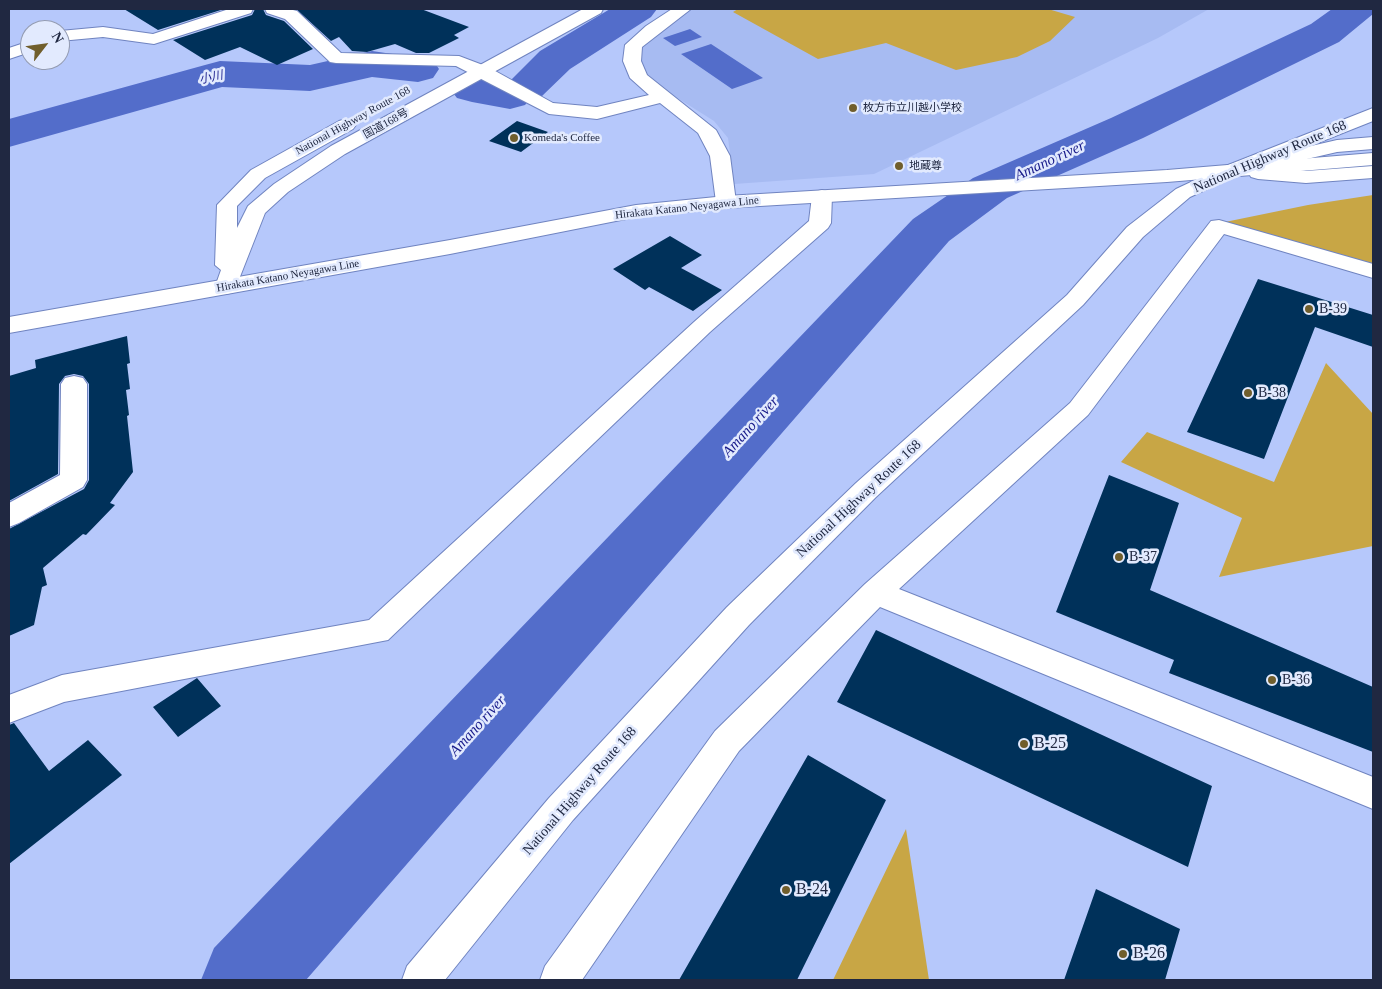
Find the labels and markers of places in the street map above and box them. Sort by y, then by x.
place label: 枚方市立川越小学校 [863,101,962,115]
marker: 枚方市立川越小学校 [847,102,859,114]
place label: Komeda's Coffee [524,131,600,145]
marker: Komeda's Coffee [508,132,520,144]
place label: 地蔵尊 [909,159,942,173]
marker: 地蔵尊 [893,160,905,172]
place label: B-39 [1319,301,1347,317]
marker: B-39 [1303,303,1315,315]
place label: B-38 [1258,385,1286,401]
marker: B-38 [1242,387,1254,399]
place label: B-37 [1129,549,1157,565]
marker: B-37 [1113,551,1125,563]
place label: B-36 [1282,672,1310,688]
marker: B-36 [1266,674,1278,686]
place label: B-25 [1034,734,1066,754]
marker: B-25 [1018,738,1030,750]
place label: B-24 [796,880,828,900]
marker: B-24 [780,884,792,896]
place label: B-26 [1133,944,1165,964]
marker: B-26 [1117,948,1129,960]

